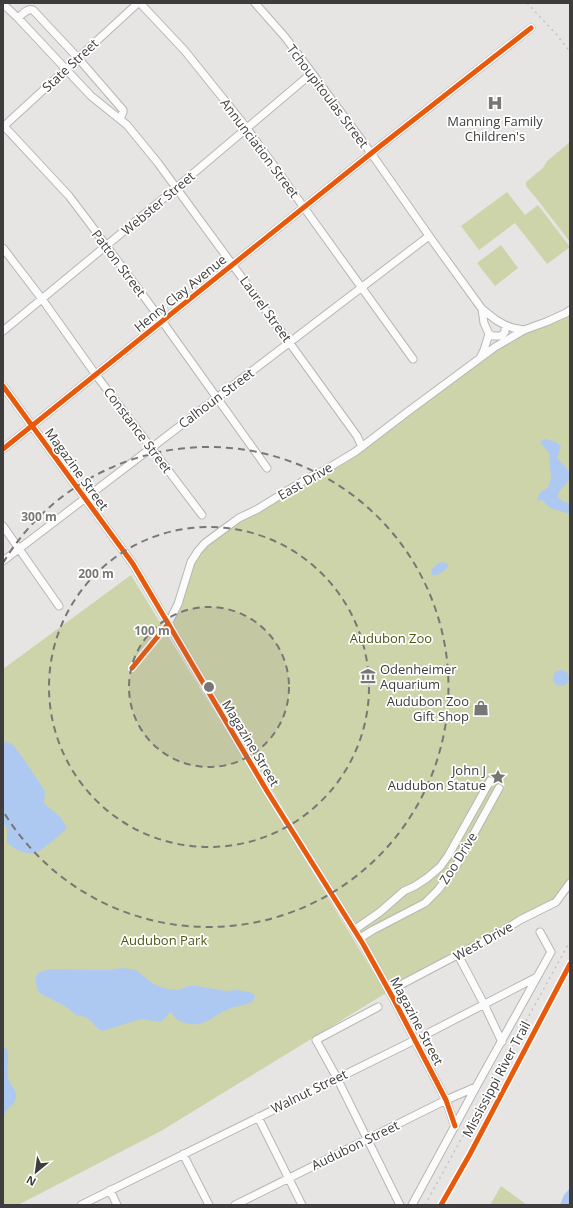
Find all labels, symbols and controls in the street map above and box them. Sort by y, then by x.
street label: State Street [38,34,102,96]
street label: Tchoupitoulas Street [283,41,373,152]
hospital icon: Manning Family Children's [486,94,504,112]
street label: Annunciation Street [217,95,304,202]
place label: Manning Family Children's [447,112,543,145]
street label: Webster Street [118,167,199,239]
street label: Patton Street [88,226,150,301]
street label: Henry Clay Avenue [130,250,230,336]
street label: Laurel Street [236,272,296,346]
street label: Calhoun Street [175,363,258,432]
street label: Constance Street [100,383,176,477]
street label: Magazine Street [41,424,113,514]
street label: East Drive [274,458,336,504]
text: 300 m [21,508,57,525]
text: 200 m [78,565,114,582]
text: 100 m [134,622,170,639]
park label: Audubon Zoo [350,629,432,647]
place label: Odenheimer Aquarium [380,660,457,693]
museum icon: Odenheimer Aquarium [359,667,377,685]
centre of rings [202,680,216,694]
place label: Audubon Zoo Gift Shop [387,692,469,725]
street label: Magazine Street [218,697,284,790]
shop icon: Audubon Zoo Gift Shop [472,699,490,717]
place label: John J Audubon Statue [388,761,486,794]
place icon: John J Audubon Statue [489,768,507,786]
street label: Zoo Drive [435,829,481,887]
street label: West Drive [450,917,516,965]
park label: Audubon Park [121,931,207,949]
street label: Magazine Street [386,974,448,1069]
street label: Mississippi River Trail [458,1018,534,1140]
street label: Walnut Street [268,1065,350,1117]
street label: Audubon Street [308,1116,402,1174]
north arrow [16,1152,56,1192]
text: N [23,1172,38,1190]

